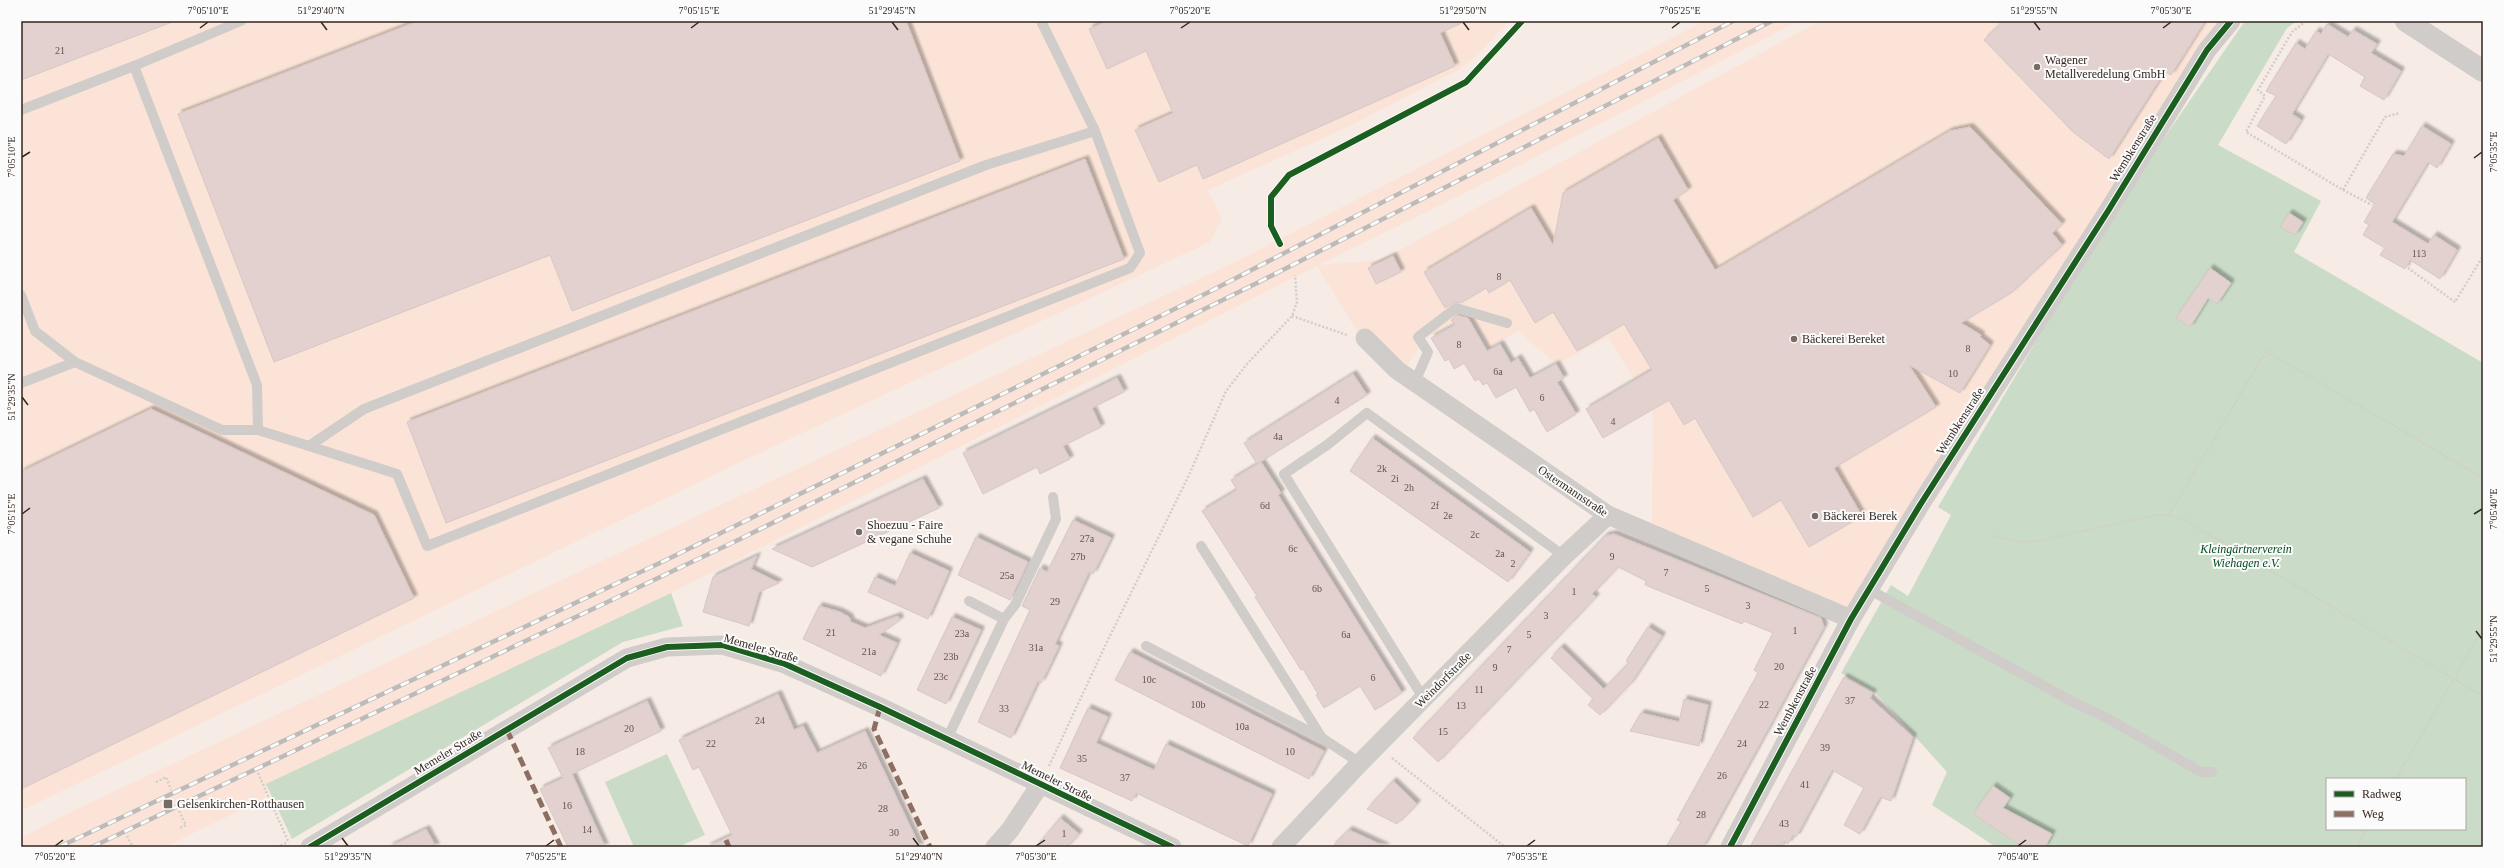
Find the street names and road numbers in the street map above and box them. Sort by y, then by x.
street label: Wembkenstraße [2107,112,2159,184]
street label: Wembkenstraße [1933,385,1987,457]
street label: Ostermannstraße [1535,462,1611,520]
street label: Memeler Straße [722,631,800,665]
street label: Weindorfstraße [1412,649,1474,711]
street label: Wembkenstraße [1771,664,1819,738]
street label: Memeler Straße [411,726,485,778]
street label: Memeler Straße [1019,758,1095,804]

